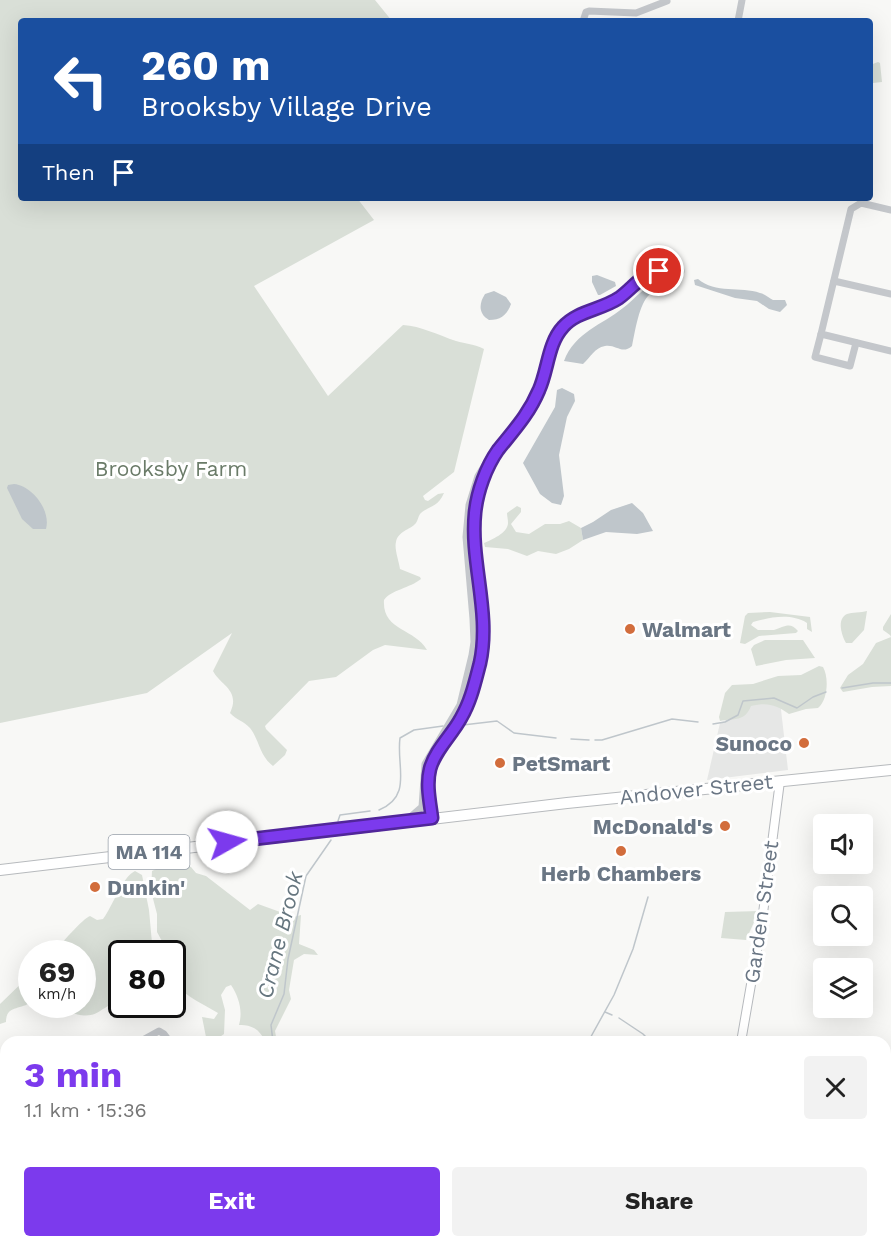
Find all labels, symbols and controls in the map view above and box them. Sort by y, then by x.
text: 260 m [141,41,271,90]
icon: left [42,42,120,120]
text: Brooksby Village Drive [141,91,432,123]
icon: arrive [107,156,140,189]
text: Then [42,160,95,185]
pin [633,245,684,296]
icon: arrive [642,254,675,287]
park label: Brooksby Farm [95,456,247,481]
place label: Walmart [642,617,731,642]
marker: Walmart [623,622,637,636]
place label: Sunoco [715,731,792,756]
marker: Sunoco [797,736,811,750]
place label: PetSmart [512,751,610,776]
marker: PetSmart [493,756,507,770]
street label: Andover Street [618,768,774,809]
position arrow [195,810,259,874]
place label: McDonald's [593,814,713,839]
map controls [813,814,873,1018]
button: sound [813,814,873,874]
marker: McDonald's [718,819,732,833]
road number: MA 114 [108,835,190,869]
street label: Garden Street [739,839,783,985]
marker: Herb Chambers [614,844,628,858]
place label: Herb Chambers [541,861,701,886]
water label: Crane Brook [252,868,308,1001]
place label: Dunkin' [107,875,185,900]
marker: Dunkin' [88,880,102,894]
button: search [813,886,873,946]
speed limit sign: 80 [108,940,186,1018]
text: 69 [39,954,75,989]
button: layers [813,958,873,1018]
text: km/h [38,985,76,1003]
text: 3 min [24,1054,122,1096]
button: close [804,1056,867,1119]
text: 1.1 km · 15:36 [24,1098,147,1122]
button: Exit [24,1167,440,1236]
button: Share [452,1167,867,1236]

